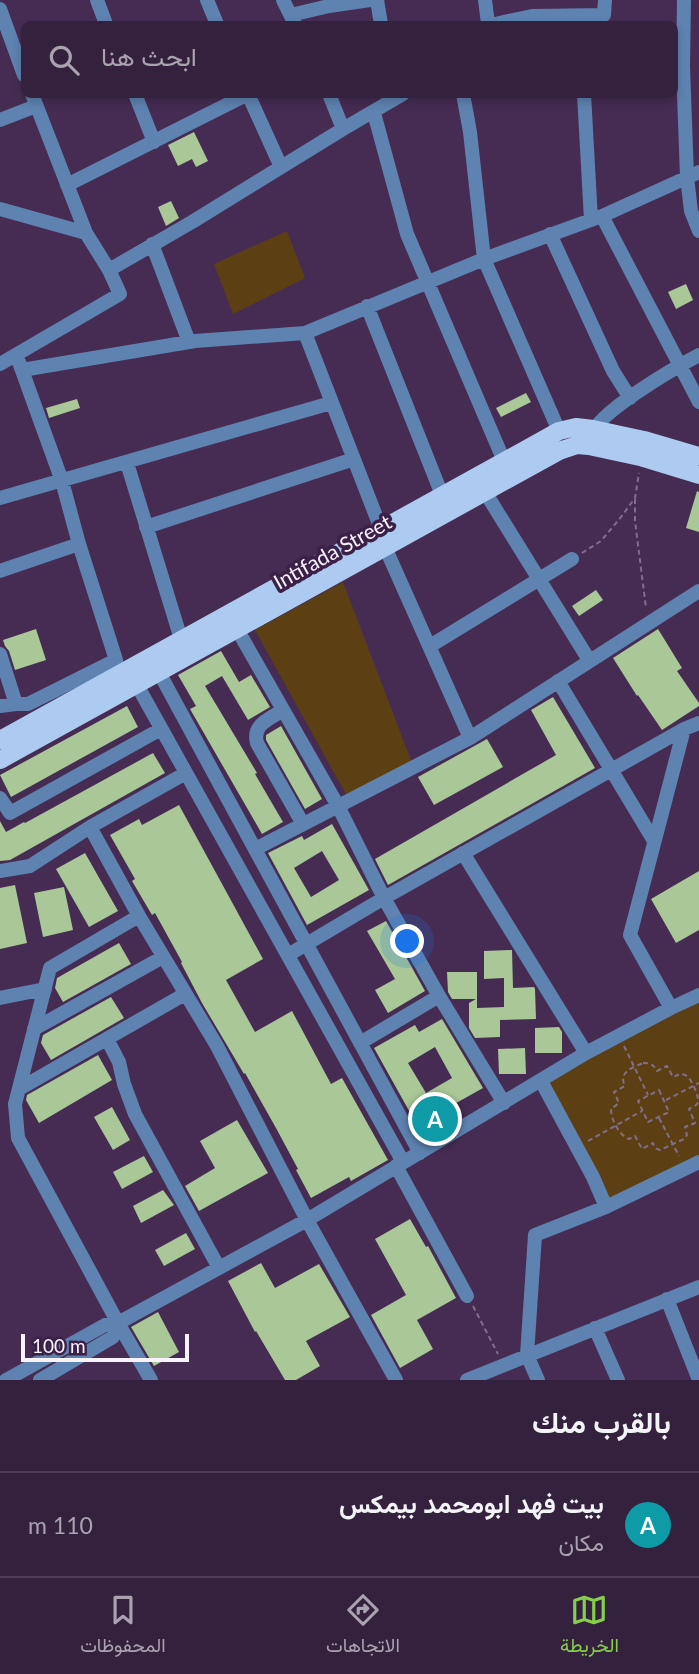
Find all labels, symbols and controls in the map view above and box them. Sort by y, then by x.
search box [21,21,678,98]
text: ابحث هنا [101,40,197,72]
icon: search [45,41,83,79]
street label: Intifada Street [269,508,396,594]
your location [390,924,424,958]
pin: A [412,1093,458,1145]
scale bar [21,1331,189,1363]
text: 100 m [32,1334,86,1357]
text: بالقرب منك [532,1403,671,1439]
text: بيت فهد ابومحمد بيمكس [339,1487,604,1519]
text: 110 m [28,1511,93,1539]
text: A [640,1511,656,1539]
text: مكان [558,1528,604,1556]
tab: المحفوظات [80,1591,166,1662]
tab: الاتجاهات [326,1591,400,1662]
tab: الخريطة [560,1591,619,1662]

